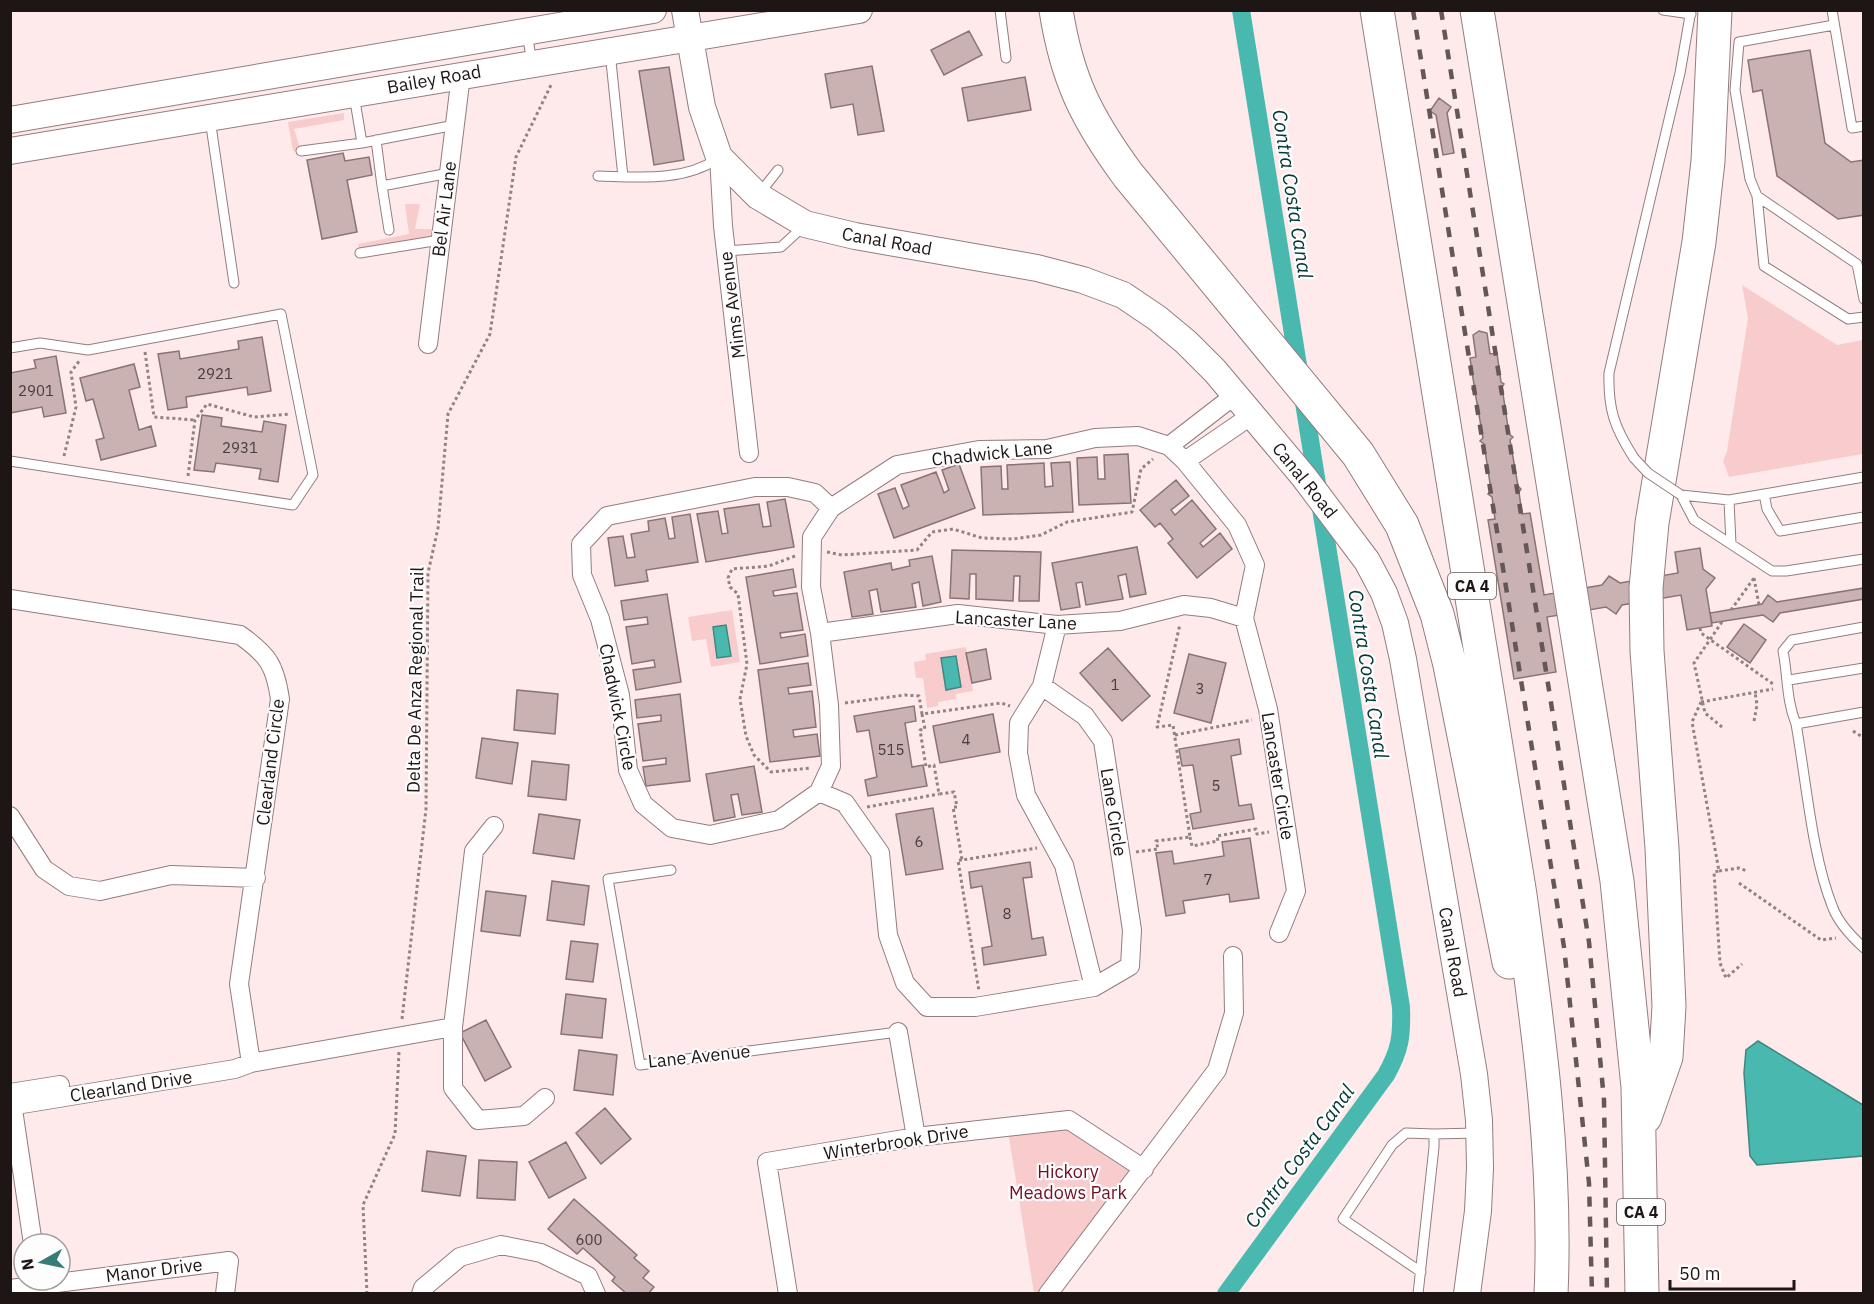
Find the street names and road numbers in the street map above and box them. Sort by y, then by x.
street label: Bailey Road [385,59,483,99]
street label: Bel Air Lane [427,160,461,258]
street label: Canal Road [840,222,934,260]
street label: Mims Avenue [714,250,750,360]
street label: Chadwick Lane [930,435,1054,471]
street label: Canal Road [1267,437,1343,523]
street label: Delta De Anza Regional Trail [402,567,428,793]
road number: CA 4 [1448,573,1496,599]
street label: Lancaster Lane [955,605,1078,635]
street label: Chadwick Circle [594,642,642,772]
street label: Clearland Circle [251,697,289,827]
street label: Lancaster Circle [1257,710,1299,842]
street label: Lane Circle [1096,766,1132,858]
street label: Canal Road [1434,905,1472,999]
street label: Lane Avenue [647,1039,752,1073]
street label: Clearland Drive [68,1065,194,1107]
street label: Winterbrook Drive [822,1119,970,1165]
road number: CA 4 [1617,1199,1665,1225]
street label: Manor Drive [104,1253,204,1287]

